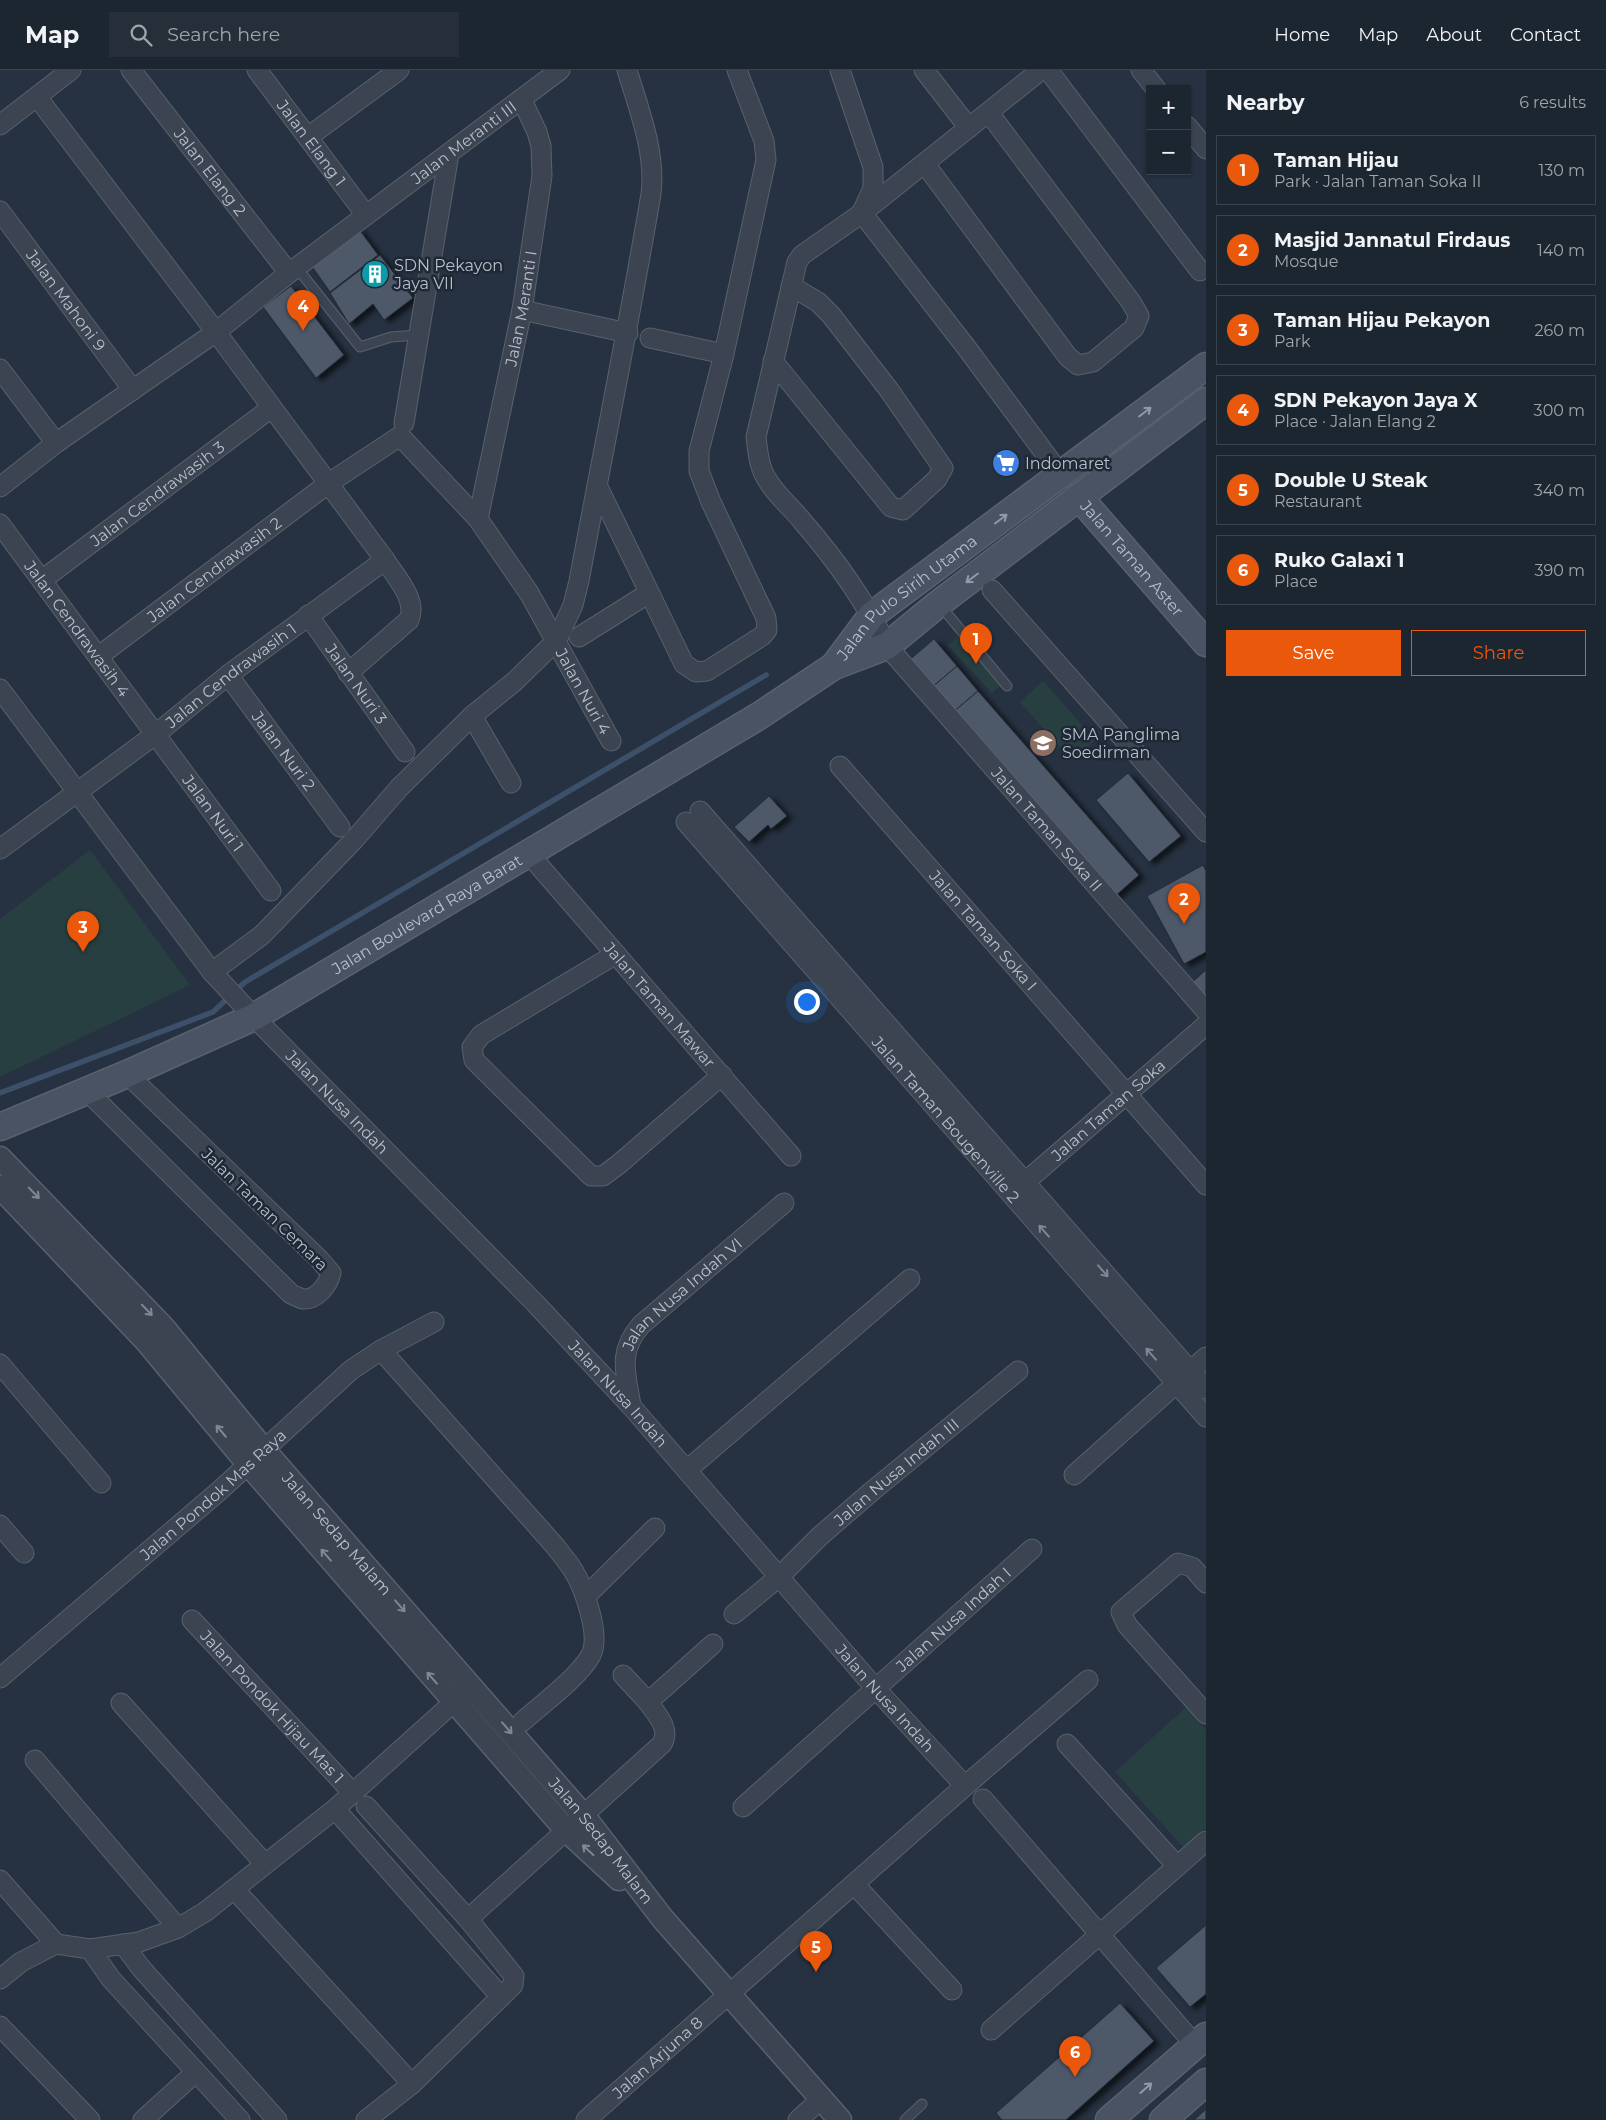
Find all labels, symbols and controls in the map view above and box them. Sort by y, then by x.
search box [109,12,459,57]
text: Map [25,20,79,49]
icon: search [127,21,155,49]
text: Search here [167,23,280,46]
text: Home [1274,24,1330,46]
text: Map [1358,24,1398,46]
text: About [1426,24,1482,46]
text: Contact [1510,24,1581,46]
map controls [1146,85,1191,175]
button: + [1146,85,1191,130]
text: Nearby [1226,90,1305,115]
text: 6 results [1519,93,1586,112]
street label: Jalan Elang 1 [272,96,350,190]
street label: Jalan Meranti III [407,97,520,189]
street label: Jalan Elang 2 [169,124,250,220]
button: − [1146,130,1191,175]
text: Taman Hijau [1274,149,1399,172]
text: 1 [1240,161,1246,180]
text: 130 m [1538,161,1585,180]
text: Park · Jalan Taman Soka II [1274,172,1481,191]
text: Masjid Jannatul Firdaus [1274,229,1510,252]
text: 2 [1238,241,1248,260]
text: 140 m [1537,241,1585,260]
street label: Jalan Mahoni 9 [21,245,110,355]
street label: Jalan Meranti I [501,249,541,369]
text: Mosque [1274,252,1338,271]
place label: SDN Pekayon Jaya VII [393,256,503,293]
building icon: SDN Pekayon Jaya VII [360,259,390,289]
pin: 4 [287,290,319,331]
text: Taman Hijau Pekayon [1274,309,1490,332]
text: 3 [1238,321,1248,340]
text: 260 m [1534,321,1585,340]
text: Park [1274,332,1311,351]
text: SDN Pekayon Jaya X [1274,389,1478,412]
text: 4 [1237,401,1249,420]
text: 300 m [1534,401,1585,420]
one-way arrow [1138,407,1152,417]
text: Place · Jalan Elang 2 [1274,412,1436,431]
street label: Jalan Cendrawasih 3 [86,437,228,551]
supermarket icon: Indomaret [991,448,1021,478]
place label: Indomaret [1025,454,1111,473]
text: Double U Steak [1274,469,1428,492]
text: 5 [1238,481,1248,500]
text: 340 m [1534,481,1585,500]
text: Restaurant [1274,492,1362,511]
street label: Jalan Taman Aster [1076,496,1187,620]
street label: Jalan Cendrawasih 2 [143,513,285,627]
one-way arrow [994,514,1007,525]
street label: Jalan Pulo Sirih Utama [832,531,981,665]
text: Ruko Galaxi 1 [1274,549,1405,572]
street label: Jalan Cendrawasih 4 [20,556,134,701]
text: 6 [1238,561,1248,580]
text: 390 m [1534,561,1585,580]
text: Place [1274,572,1318,591]
one-way arrow [966,573,979,584]
street label: Jalan Cendrawasih 1 [161,619,300,733]
pin: 1 [960,623,992,664]
button: Save [1226,630,1401,676]
button: Share [1411,630,1586,676]
street label: Jalan Nuri 3 [321,639,391,728]
street label: Jalan Nuri 4 [551,644,615,738]
street label: Jalan Nuri 2 [247,707,319,794]
place label: SMA Panglima Soedirman [1062,725,1180,762]
school or university icon: SMA Panglima Soedirman [1028,728,1058,758]
street label: Jalan Taman Soka II [987,763,1106,895]
street label: Jalan Nuri 1 [178,770,247,855]
street label: Jalan Boulevard Raya Barat [328,850,526,979]
street label: Jalan Taman Soka I [925,866,1041,995]
pin: 2 [1168,883,1200,924]
pin: 3 [67,911,99,952]
street label: Jalan Taman Mawar [599,938,719,1072]
your location [794,989,820,1015]
street label: Jalan Taman Bougenville 2 [867,1032,1023,1207]
street label: Jalan Nusa Indah [281,1045,392,1158]
street label: Jalan Taman Soka [1047,1056,1169,1166]
street label: Jalan Taman Cemara [197,1143,332,1275]
one-way arrow [28,1186,40,1199]
one-way arrow [1038,1225,1050,1238]
street label: Jalan Nusa Indah VI [618,1234,746,1354]
one-way arrow [1097,1265,1109,1278]
one-way arrow [141,1303,153,1316]
street label: Jalan Nusa Indah [564,1335,671,1451]
one-way arrow [1145,1347,1157,1360]
street label: Jalan Nusa Indah III [829,1415,963,1530]
street label: Jalan Pondok Mas Raya [136,1425,290,1565]
one-way arrow [215,1425,226,1438]
street label: Jalan Sedap Malam [277,1468,395,1599]
one-way arrow [320,1548,332,1561]
street label: Jalan Nusa Indah I [892,1563,1015,1676]
one-way arrow [394,1599,405,1612]
street label: Jalan Pondok Hijau Mas 1 [196,1626,348,1787]
street label: Jalan Nusa Indah [831,1640,938,1756]
one-way arrow [427,1671,438,1684]
one-way arrow [501,1722,513,1735]
street label: Jalan Sedap Malam [544,1773,657,1908]
one-way arrow [582,1844,594,1856]
pin: 5 [800,1931,832,1972]
street label: Jalan Arjuna 8 [608,2013,707,2103]
pin: 6 [1059,2036,1091,2077]
one-way arrow [1139,2082,1152,2094]

